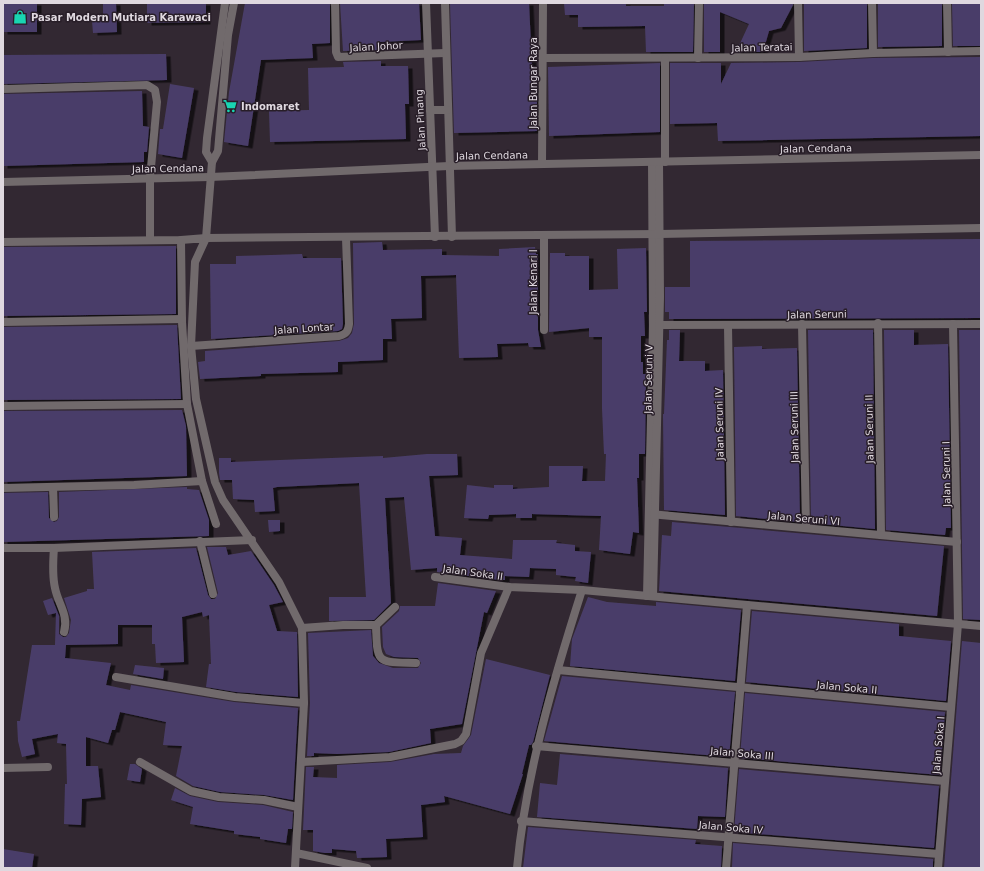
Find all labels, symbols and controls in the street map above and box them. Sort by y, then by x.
shop icon: Pasar Modern Mutiara Karawaci [12,9,28,25]
place label: Pasar Modern Mutiara Karawaci [31,12,211,23]
street label: Jalan Bungar Raya [528,37,539,130]
street label: Jalan Johor [348,40,404,53]
street label: Jalan Teratai [730,41,793,54]
street label: Jalan Pinang [413,89,428,152]
supermarket icon: Indomaret [222,98,238,114]
place label: Indomaret [241,101,300,112]
street label: Jalan Cendana [779,142,852,155]
street label: Jalan Cendana [455,149,528,162]
street label: Jalan Cendana [131,162,204,175]
street label: Jalan Kenari I [528,249,539,316]
street label: Jalan Seruni [786,308,847,321]
street label: Jalan Lontar [273,321,335,336]
street label: Jalan Seruni V [642,344,655,415]
street label: Jalan Seruni IV [713,387,726,461]
street label: Jalan Seruni III [788,391,801,464]
street label: Jalan Seruni II [863,395,876,464]
street label: Jalan Seruni I [940,441,953,508]
street label: Jalan Seruni VI [766,510,841,527]
street label: Jalan Soka II [441,563,504,582]
street label: Jalan Soka II [815,679,878,696]
street label: Jalan Soka I [930,716,946,775]
street label: Jalan Soka III [709,745,774,762]
street label: Jalan Soka IV [697,819,764,836]

